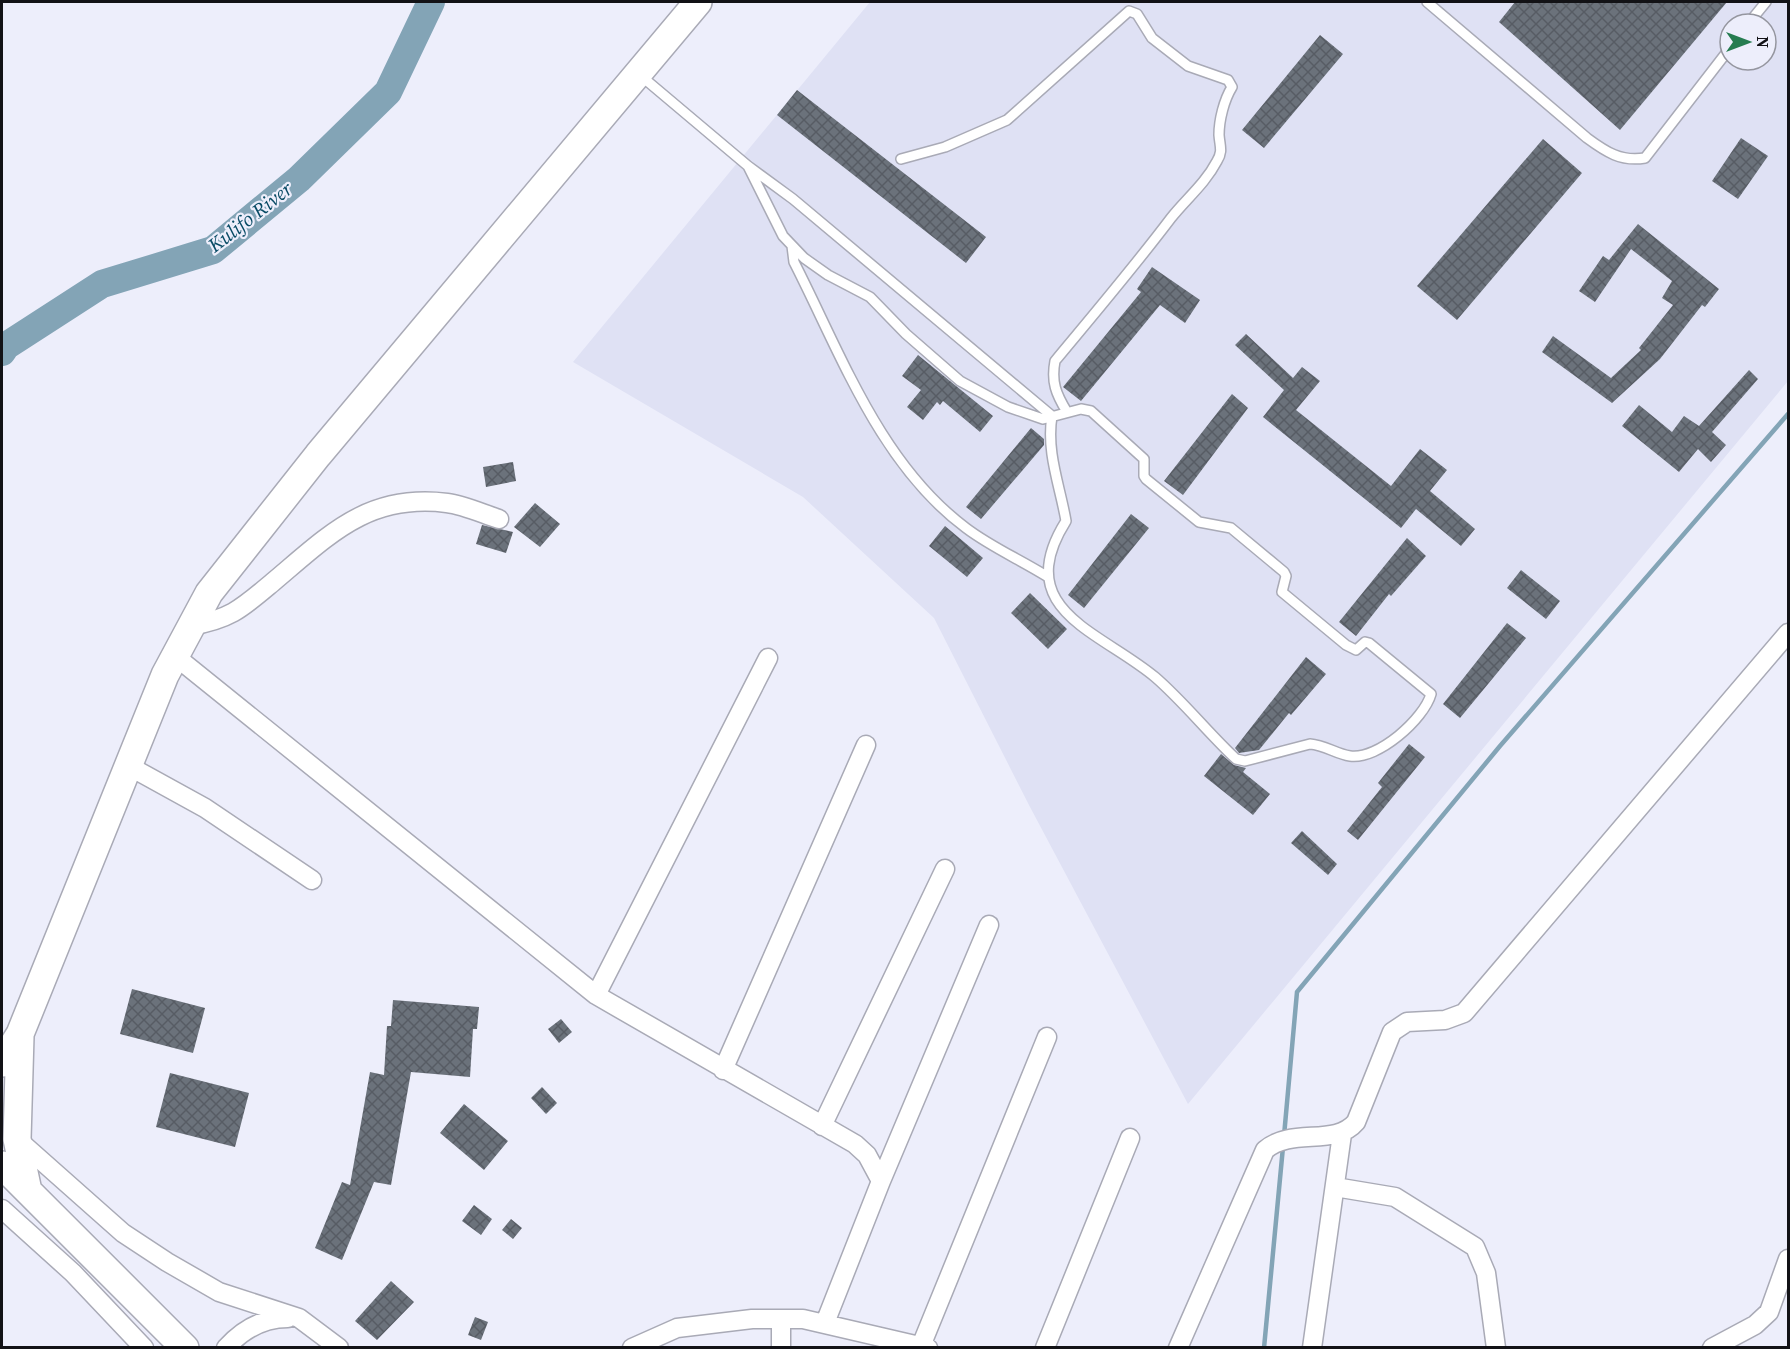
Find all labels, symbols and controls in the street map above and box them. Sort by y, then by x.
north arrow [1718,12,1778,72]
text: N [1752,36,1774,48]
water label: Kulifo River [201,175,299,260]

